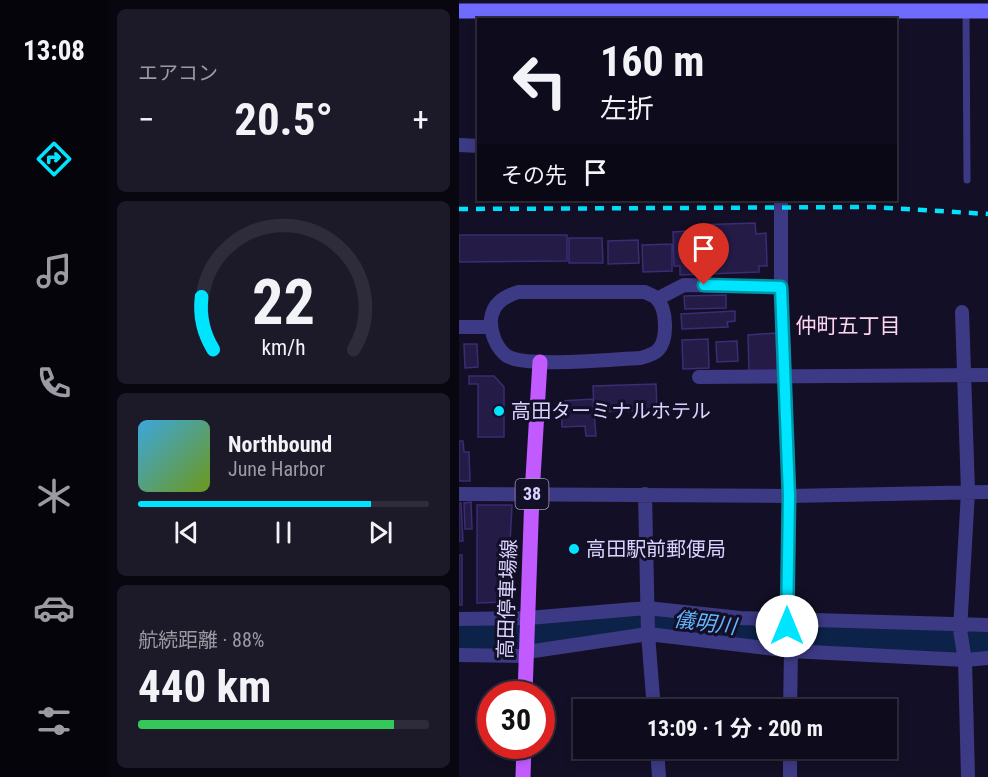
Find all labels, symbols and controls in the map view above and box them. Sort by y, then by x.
text: 13:08 [23,35,85,67]
text: 160 m [600,37,705,86]
icon: left [501,42,579,120]
text: エアコン [138,61,218,85]
text: 20.5° [234,93,333,146]
text: 左折 [600,93,654,125]
text: − [138,100,155,139]
text: + [413,100,429,139]
icon: directions [33,138,75,180]
icon: arrive [579,156,612,189]
text: その先 [501,163,567,188]
pin [678,223,729,285]
icon: arrive [687,232,720,265]
icon: music [33,250,75,292]
text: 22 [252,266,315,339]
district label: 仲町五丁目 [796,314,901,338]
text: km/h [261,335,306,360]
icon: phone [33,362,75,404]
place label: 高田ターミナルホテル [511,399,711,423]
marker: 高田ターミナルホテル [492,404,506,418]
text: Northbound [228,432,332,457]
text: June Harbor [228,457,325,481]
icon: climate [33,475,75,517]
road number: 38 [515,479,549,509]
icon: previous [170,516,203,549]
icon: pause [267,516,300,549]
icon: next [364,516,397,549]
place label: 高田駅前郵便局 [586,537,726,561]
street label: 高田停車場線 [493,539,521,659]
marker: 高田駅前郵便局 [567,542,581,556]
icon: car [33,587,75,629]
position arrow [755,594,819,658]
water label: 儀明川 [672,607,740,639]
text: 航続距離 · 88% [138,628,264,652]
text: 440 km [138,660,271,713]
speed limit sign: 30 [477,681,555,759]
icon: filters [33,700,75,742]
text: 13:09 · 1 分 · 200 m [647,716,823,741]

